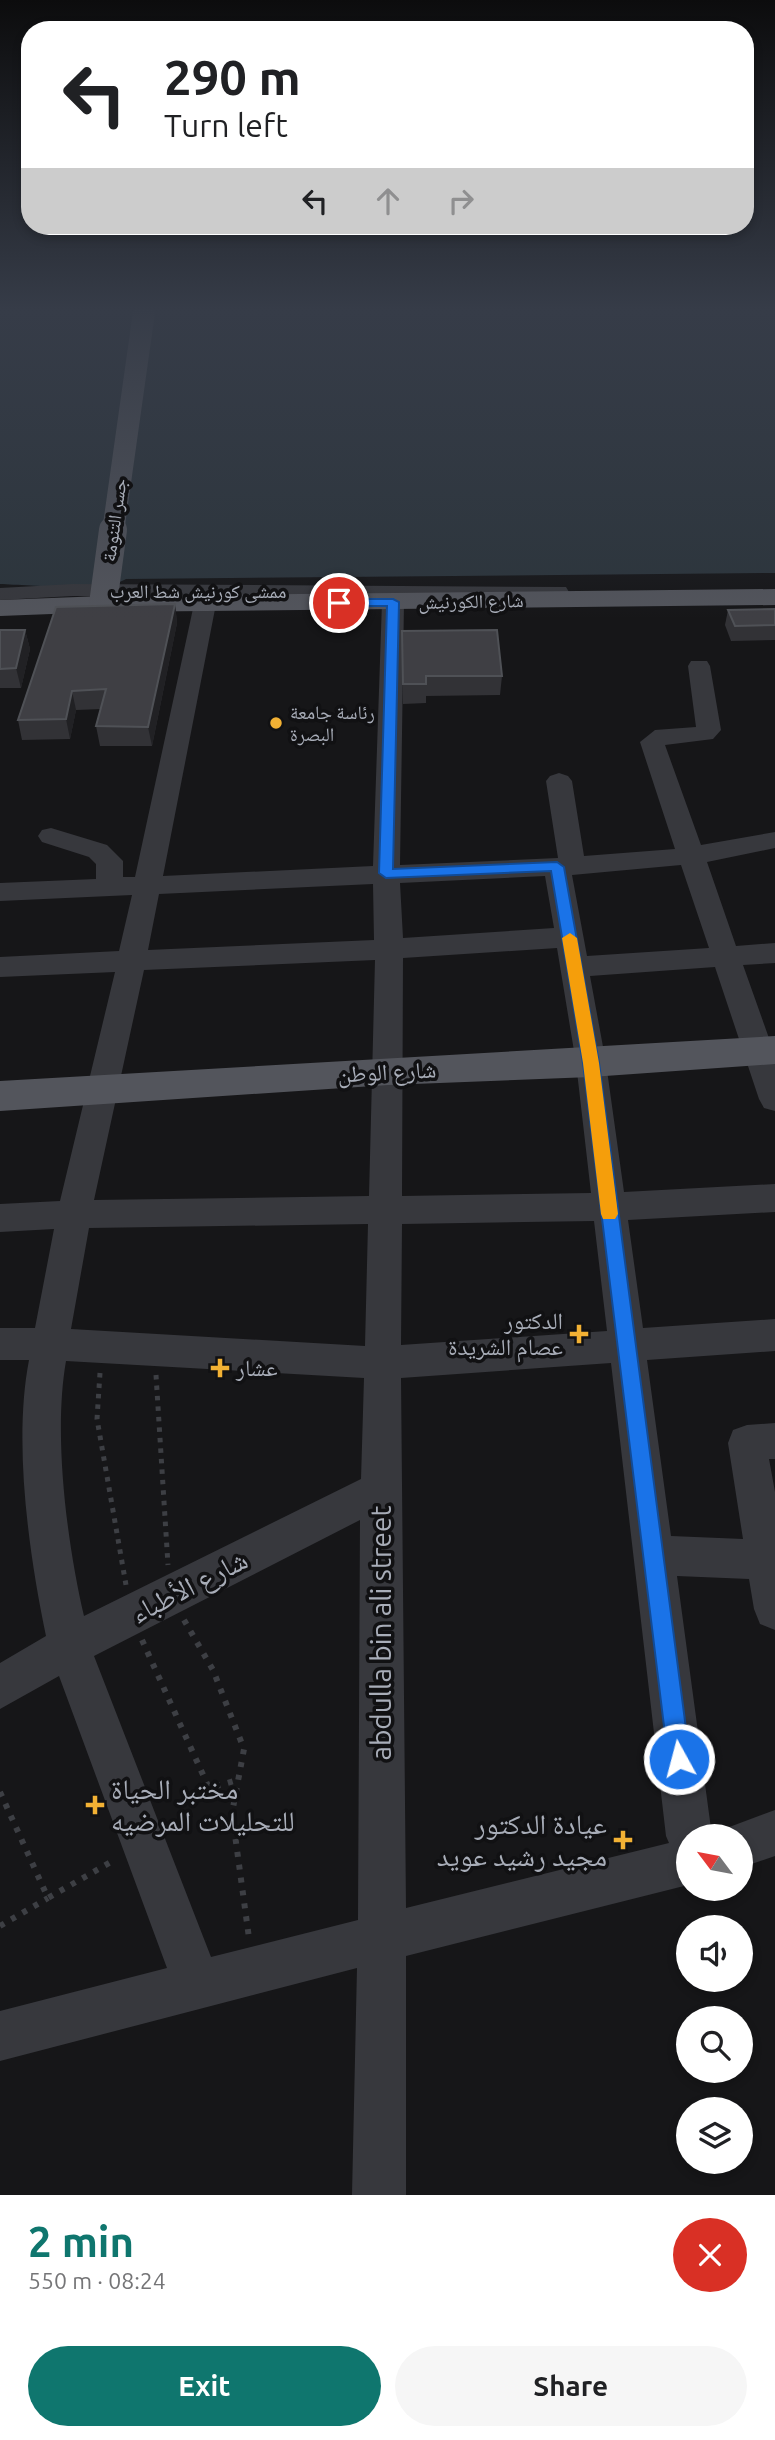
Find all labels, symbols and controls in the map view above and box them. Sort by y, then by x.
icon: left [49,49,140,140]
text: 290 m [164,49,301,104]
text: Turn left [164,107,288,143]
icon: left [296,182,334,220]
icon: ahead [369,182,407,220]
icon: right [442,182,480,220]
street label: جسر التنومة [97,477,132,563]
pin [309,573,369,633]
street label: ممشى كورنيش شط العرب [110,580,286,603]
icon: arrive [320,584,358,622]
street label: شارع الكورنيش [418,589,524,614]
place label: رئاسة جامعة البصرة [290,701,375,746]
marker: رئاسة جامعة البصرة [268,715,284,731]
street label: شارع الوطن [337,1056,437,1090]
place label: الدكتور عصام الشريدة [448,1308,563,1363]
marker: الدكتور عصام الشريدة [569,1324,589,1344]
place label: عشار [235,1355,278,1381]
marker: عشار [210,1358,230,1378]
street label: abdulla bin ali street [365,1506,396,1760]
street label: شارع الأطباء [125,1543,254,1631]
position arrow [642,1722,716,1796]
place label: مختبر الحياة للتحليلات المرضيه [111,1773,295,1837]
marker: مختبر الحياة للتحليلات المرضيه [85,1795,105,1815]
place label: عيادة الدكتور مجيد رشيد عويد [437,1808,607,1872]
north arrow [676,1824,752,1900]
map controls [676,1824,753,2174]
marker: عيادة الدكتور مجيد رشيد عويد [613,1830,633,1850]
button: sound [676,1915,753,1992]
button: search [676,2006,753,2083]
button: layers [676,2097,753,2174]
text: 2 min [28,2218,134,2265]
button: close [673,2218,747,2292]
text: 550 m · 08:24 [28,2268,166,2293]
button: Exit [28,2346,381,2426]
button: Share [395,2346,747,2426]

